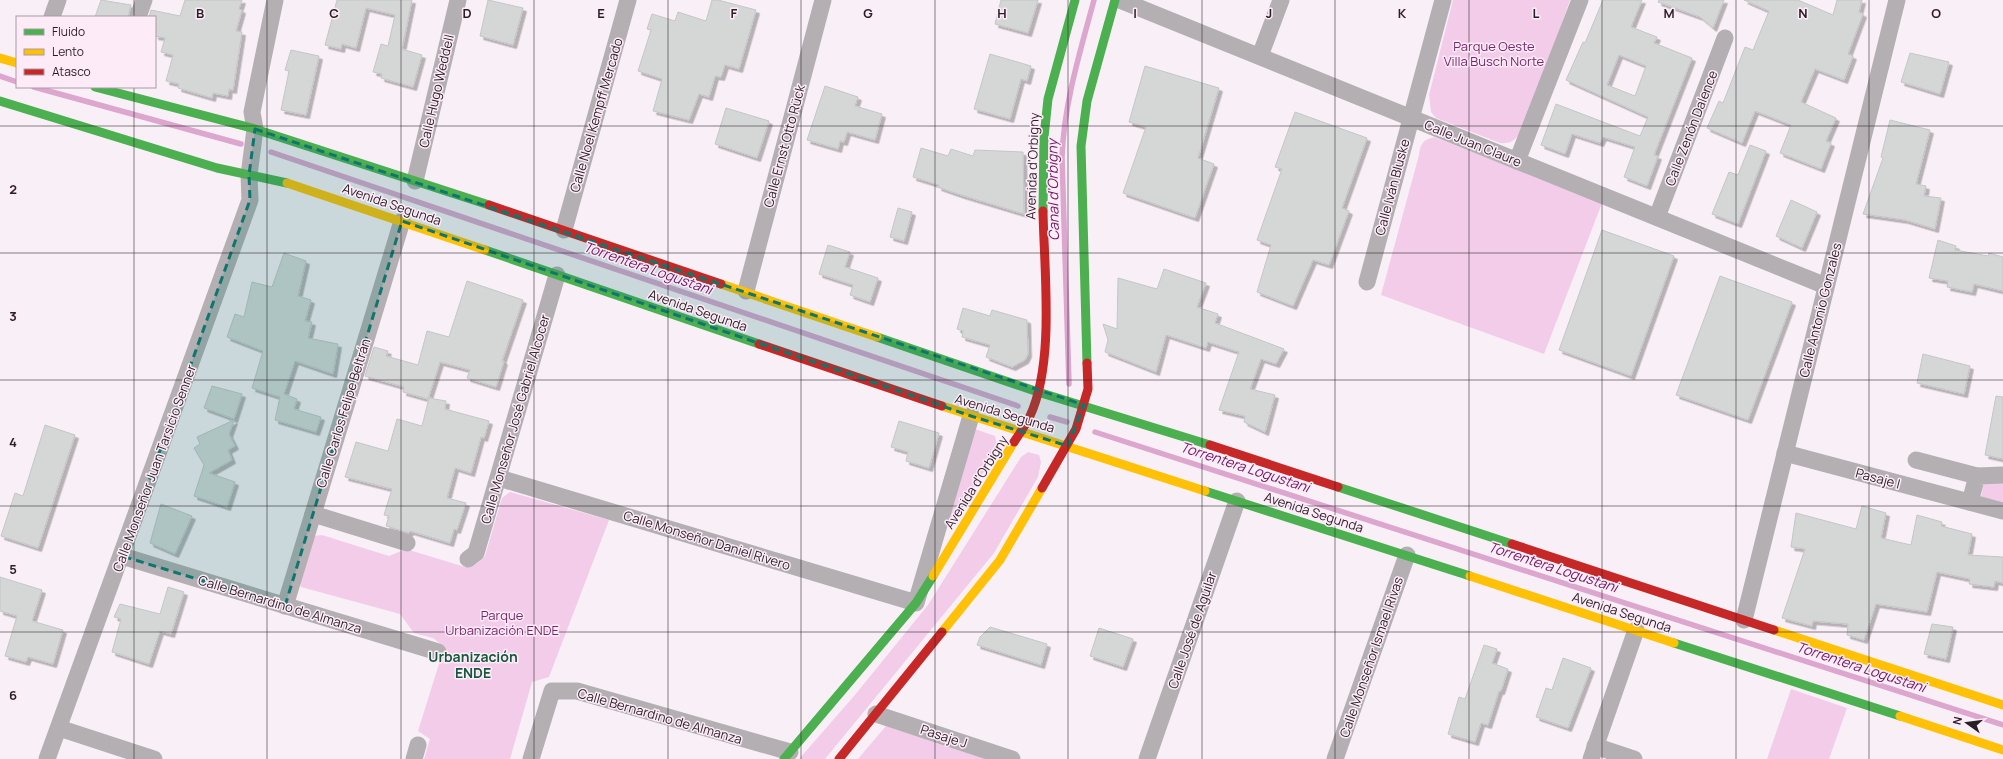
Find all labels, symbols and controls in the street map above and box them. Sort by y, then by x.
text: B [196,4,204,22]
text: C [329,4,339,22]
text: D [462,4,472,22]
text: E [597,4,605,22]
text: F [731,4,738,22]
text: G [863,4,873,22]
text: H [997,4,1007,22]
text: I [1133,4,1137,22]
text: J [1266,4,1272,22]
text: K [1398,4,1407,22]
text: L [1533,4,1540,22]
text: M [1663,4,1675,22]
text: N [1798,4,1808,22]
text: O [1931,4,1941,22]
legend [16,16,156,88]
text: Fluido [52,23,85,40]
street label: Calle Hugo Weddell [414,33,458,149]
street label: Calle Noel Kempff Mercado [565,35,627,194]
park label: Parque Oeste Villa Busch Norte [1444,37,1545,70]
text: Lento [52,43,84,60]
text: Atasco [52,63,91,80]
street label: Calle Zenón Dalence [1661,67,1722,188]
street label: Calle Ernst Otto Rück [759,82,809,209]
street label: Avenida d'Orbigny [1021,112,1043,220]
street label: Calle Juan Claure [1422,115,1525,171]
water label: Canal d'Orbigny [1042,136,1063,241]
street label: Calle Iván Bluske [1370,136,1414,237]
street label: Avenida Segunda [340,179,444,229]
text: 2 [9,180,17,198]
water label: Torrentera Logustani [581,237,717,299]
street label: Calle Antonio Gonzales [1795,241,1845,379]
street label: Avenida Segunda [646,285,750,335]
text: 3 [9,307,17,325]
street label: Calle Monseñor José Gabriel Alcocer [476,312,554,526]
street label: Calle Carlos Felipe Beltrán [312,336,374,490]
street label: Calle Monseñor Juan Tarsicio Senner [108,362,200,574]
street label: Avenida Segunda [953,389,1057,437]
street label: Avenida d'Orbigny [940,432,1012,532]
text: 4 [9,433,17,451]
water label: Torrentera Logustani [1178,437,1314,497]
street label: Pasaje I [1854,463,1902,493]
street label: Avenida Segunda [1262,487,1366,537]
street label: Calle Monseñor Daniel Rivero [621,506,793,574]
water label: Torrentera Logustani [1486,537,1622,597]
text: 5 [9,560,17,578]
street label: Calle José de Aguilar [1163,569,1221,691]
street label: Calle Bernardino de Almanza [196,571,364,637]
street label: Calle Monseñor Ismael Rivas [1335,574,1407,740]
street label: Avenida Segunda [1570,587,1674,637]
park label: Parque Urbanización ENDE [445,606,559,639]
water label: Torrentera Logustani [1794,637,1930,697]
district label: Urbanización ENDE [428,647,518,682]
street label: Calle Bernardino de Almanza [576,684,744,748]
text: 6 [9,686,17,704]
north arrow [1947,703,1987,743]
text: N [1949,715,1965,726]
street label: Pasaje J [918,720,970,752]

